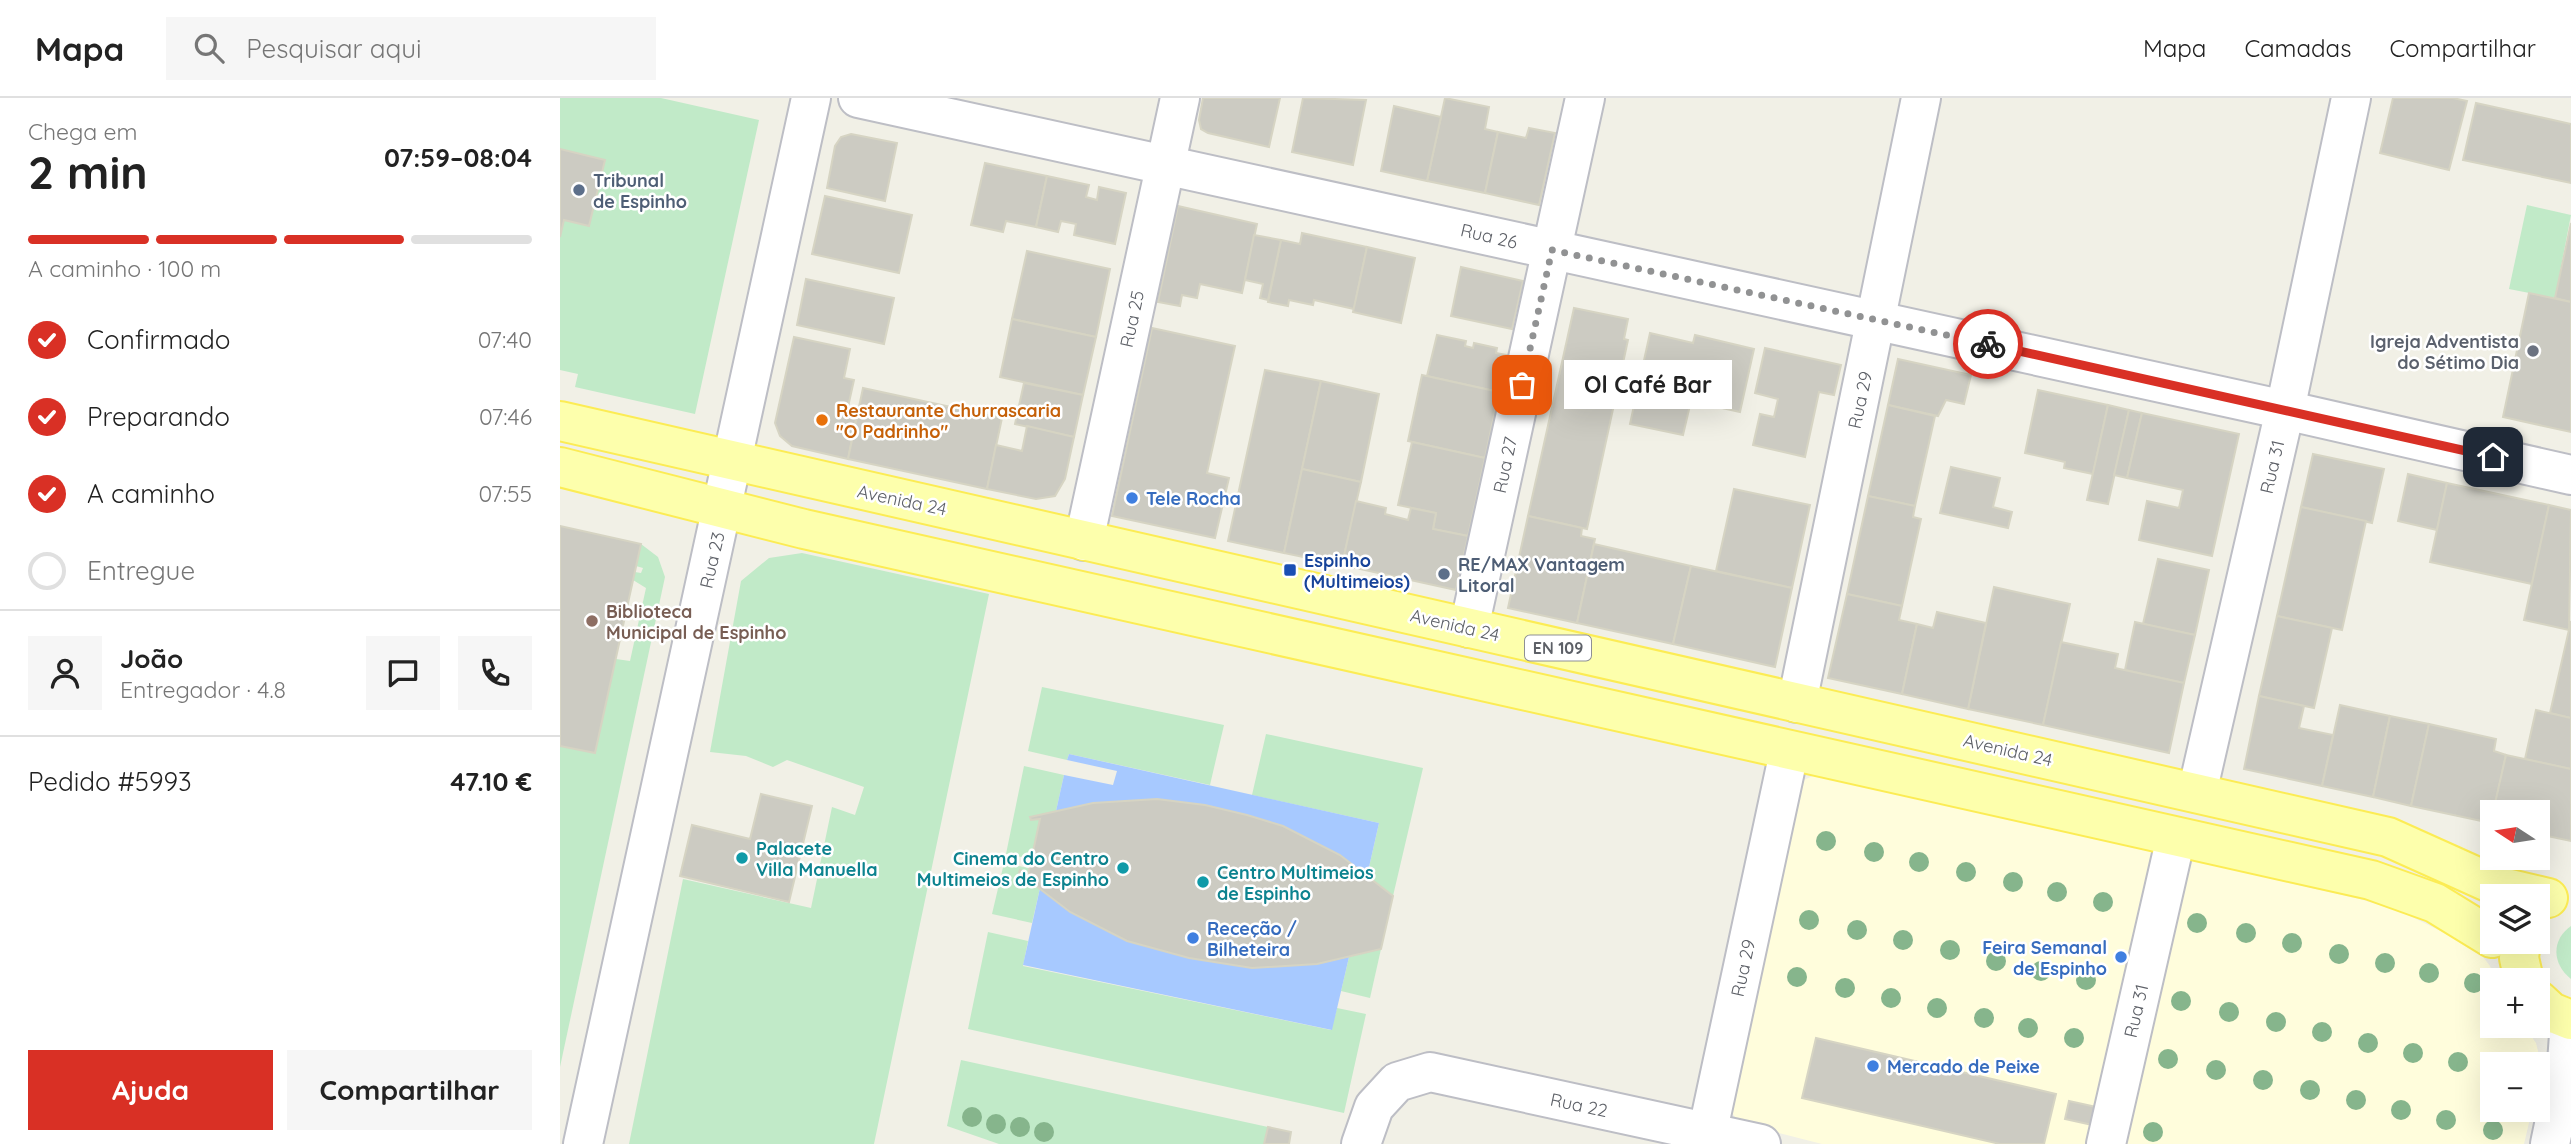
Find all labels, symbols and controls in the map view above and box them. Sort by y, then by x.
search box [166,17,656,80]
text: Mapa [35,28,124,69]
icon: search [190,29,228,67]
text: Pesquisar aqui [246,32,422,65]
text: Mapa [2143,33,2206,63]
text: Camadas [2244,33,2351,63]
text: Compartilhar [2389,33,2536,63]
text: Chega em [28,117,137,146]
text: 07:59–08:04 [384,141,532,174]
text: 2 min [28,143,148,201]
place label: Tribunal de Espinho [593,169,687,213]
marker: Tribunal de Espinho [571,182,587,198]
street label: Rua 26 [1458,218,1520,254]
text: A caminho · 100 m [28,254,221,283]
street label: Rua 25 [1115,288,1149,350]
courier [1953,309,2023,379]
icon: check [28,321,66,359]
text: Confirmado [87,323,231,356]
text: 07:40 [478,325,532,354]
icon: bike [1969,325,2007,363]
place label: Igreja Adventista do Sétimo Dia [2370,330,2519,374]
marker: Igreja Adventista do Sétimo Dia [2525,343,2541,359]
pin [1492,355,1552,415]
callout: Ol Café Bar [1564,360,1732,410]
icon: bag [1503,366,1541,404]
street label: Rua 29 [1843,369,1877,431]
text: Ol Café Bar [1584,370,1712,399]
icon: check [28,398,66,436]
place label: Restaurante Churrascaria "O Padrinho" [836,399,1061,443]
text: Preparando [87,400,230,433]
text: 07:46 [479,402,532,431]
marker: Restaurante Churrascaria "O Padrinho" [814,412,830,428]
pin [2463,427,2523,487]
street label: Rua 27 [1488,435,1522,495]
street label: Rua 31 [2255,438,2289,496]
icon: home [2474,438,2512,476]
icon: check [28,475,66,513]
text: A caminho [87,477,215,510]
text: 07:55 [478,479,532,508]
street label: Avenida 24 [855,479,949,521]
place label: Tele Rocha [1146,487,1241,510]
marker: Tele Rocha [1124,490,1140,506]
street label: Rua 23 [694,529,730,591]
place label: Espinho (Multimeios) [1304,549,1410,593]
place label: RE/MAX Vantagem Litoral [1458,553,1625,597]
text: Entregue [87,554,195,587]
marker: Espinho (Multimeios) [1282,562,1298,578]
marker: RE/MAX Vantagem Litoral [1436,566,1452,582]
place label: Biblioteca Municipal de Espinho [606,600,786,644]
street label: Avenida 24 [1408,604,1502,646]
marker: Biblioteca Municipal de Espinho [584,613,600,629]
button: person [28,636,102,710]
button: chat [366,636,440,710]
button: phone [458,636,532,710]
road number: EN 109 [1525,636,1591,660]
text: João [120,642,183,675]
text: Entregador · 4.8 [120,675,286,704]
street label: Avenida 24 [1961,729,2055,771]
text: Pedido #5993 [28,765,192,798]
text: 47.10 € [450,765,532,798]
north arrow [2480,800,2550,870]
map controls [2480,800,2550,1122]
place label: Palacete Villa Manuella [756,837,878,881]
place label: Cinema do Centro Multimeios de Espinho [917,847,1109,891]
marker: Palacete Villa Manuella [734,850,750,866]
marker: Cinema do Centro Multimeios de Espinho [1115,860,1131,876]
place label: Centro Multimeios de Espinho [1217,861,1374,905]
marker: Centro Multimeios de Espinho [1195,874,1211,890]
button: layers [2480,884,2550,954]
place label: Receção / Bilheteira [1207,917,1297,961]
marker: Receção / Bilheteira [1185,930,1201,946]
place label: Feira Semanal de Espinho [1982,936,2107,980]
street label: Rua 29 [1726,937,1760,999]
marker: Feira Semanal de Espinho [2113,949,2129,965]
button: + [2480,968,2550,1038]
street label: Rua 31 [2119,982,2153,1040]
button: Ajuda [28,1050,273,1130]
button: Compartilhar [287,1050,532,1130]
button: − [2480,1052,2550,1122]
place label: Mercado de Peixe [1887,1055,2040,1078]
marker: Mercado de Peixe [1865,1058,1881,1074]
street label: Rua 22 [1548,1088,1610,1122]

